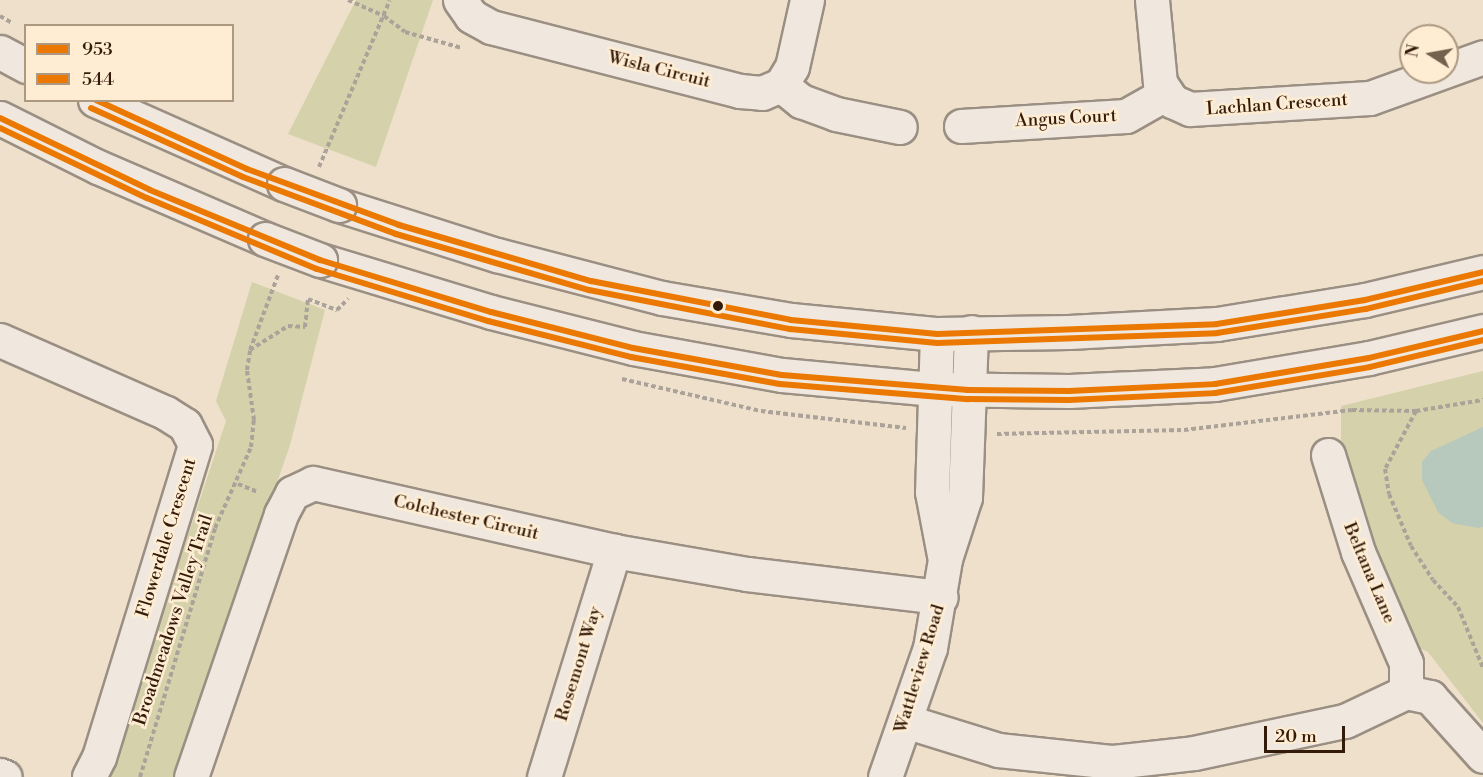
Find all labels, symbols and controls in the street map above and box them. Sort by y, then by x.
legend [24,24,234,102]
north arrow [1399,24,1459,84]
text: 953 [82,38,113,61]
text: N [1402,43,1424,59]
street label: Wisla Circuit [605,47,713,93]
text: 544 [82,68,114,91]
street label: Lachlan Crescent [1206,89,1348,121]
street label: Angus Court [1015,106,1117,132]
unlabelled marker [712,300,724,312]
street label: Flowerdale Crescent [132,456,202,620]
street label: Colchester Circuit [391,491,541,545]
street label: Broadmeadows Valley Trail [130,512,218,728]
street label: Beltana Lane [1338,519,1400,627]
street label: Wattleview Road [890,602,950,736]
street label: Rosemont Way [551,604,607,724]
scale bar [1267,714,1348,752]
text: 20 m [1275,725,1317,748]

